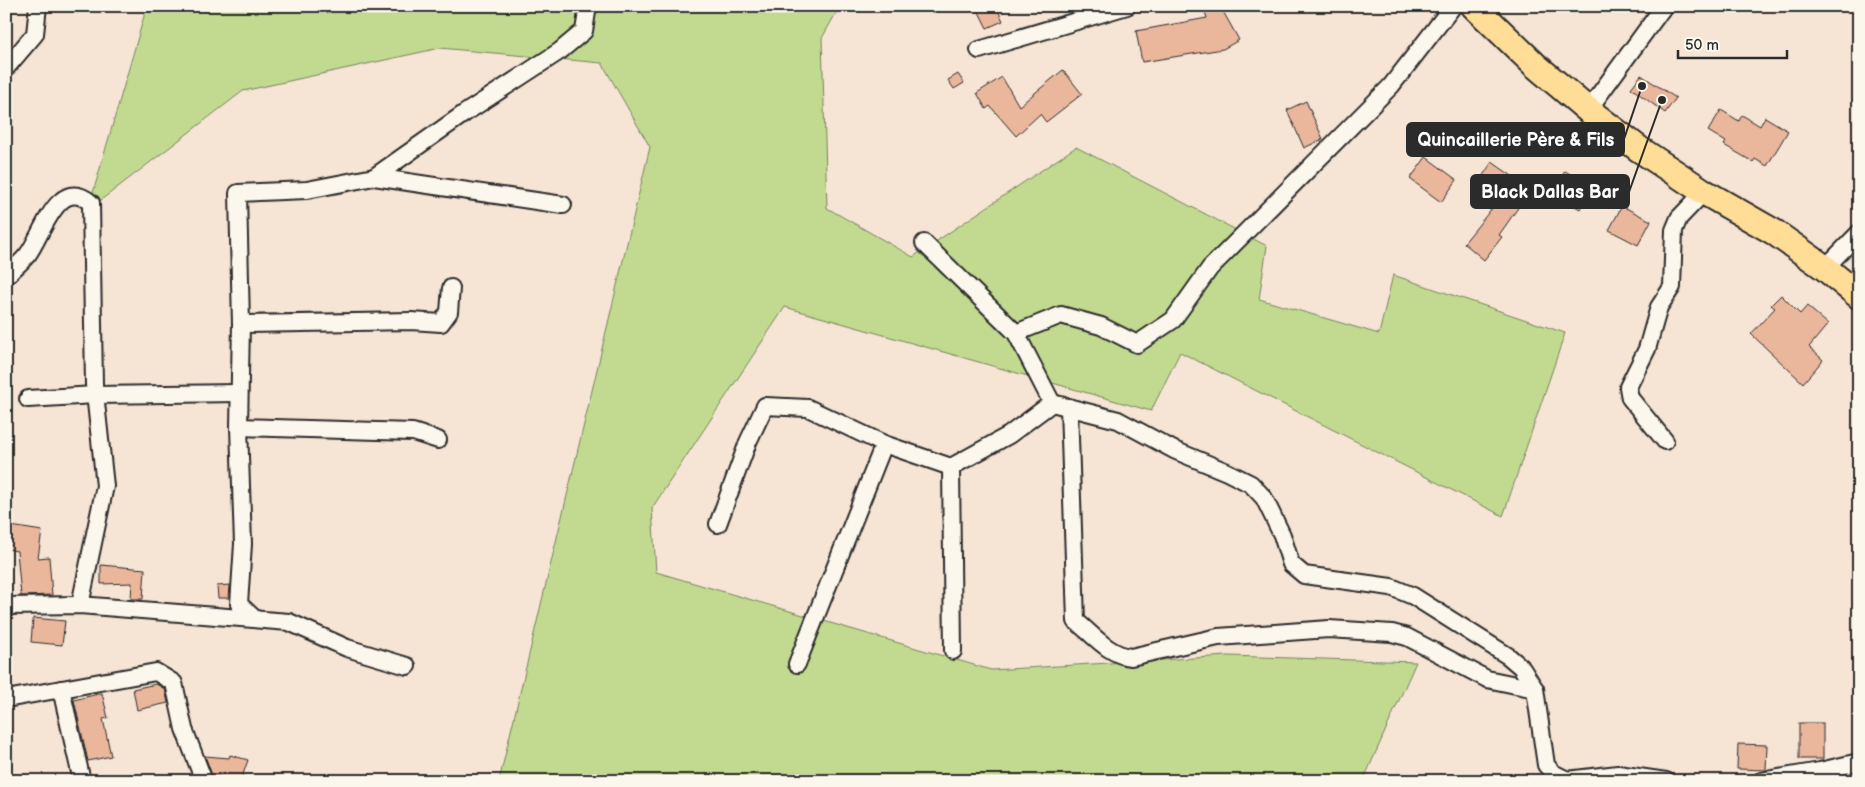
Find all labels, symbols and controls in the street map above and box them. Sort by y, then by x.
scale bar [1678,28,1786,60]
text: 50 m [1685,36,1719,55]
callout: Quincaillerie Père & Fils [1407,123,1624,156]
text: Quincaillerie Père & Fils [1418,130,1615,151]
callout: Black Dallas Bar [1471,175,1629,208]
text: Black Dallas Bar [1481,182,1620,203]

